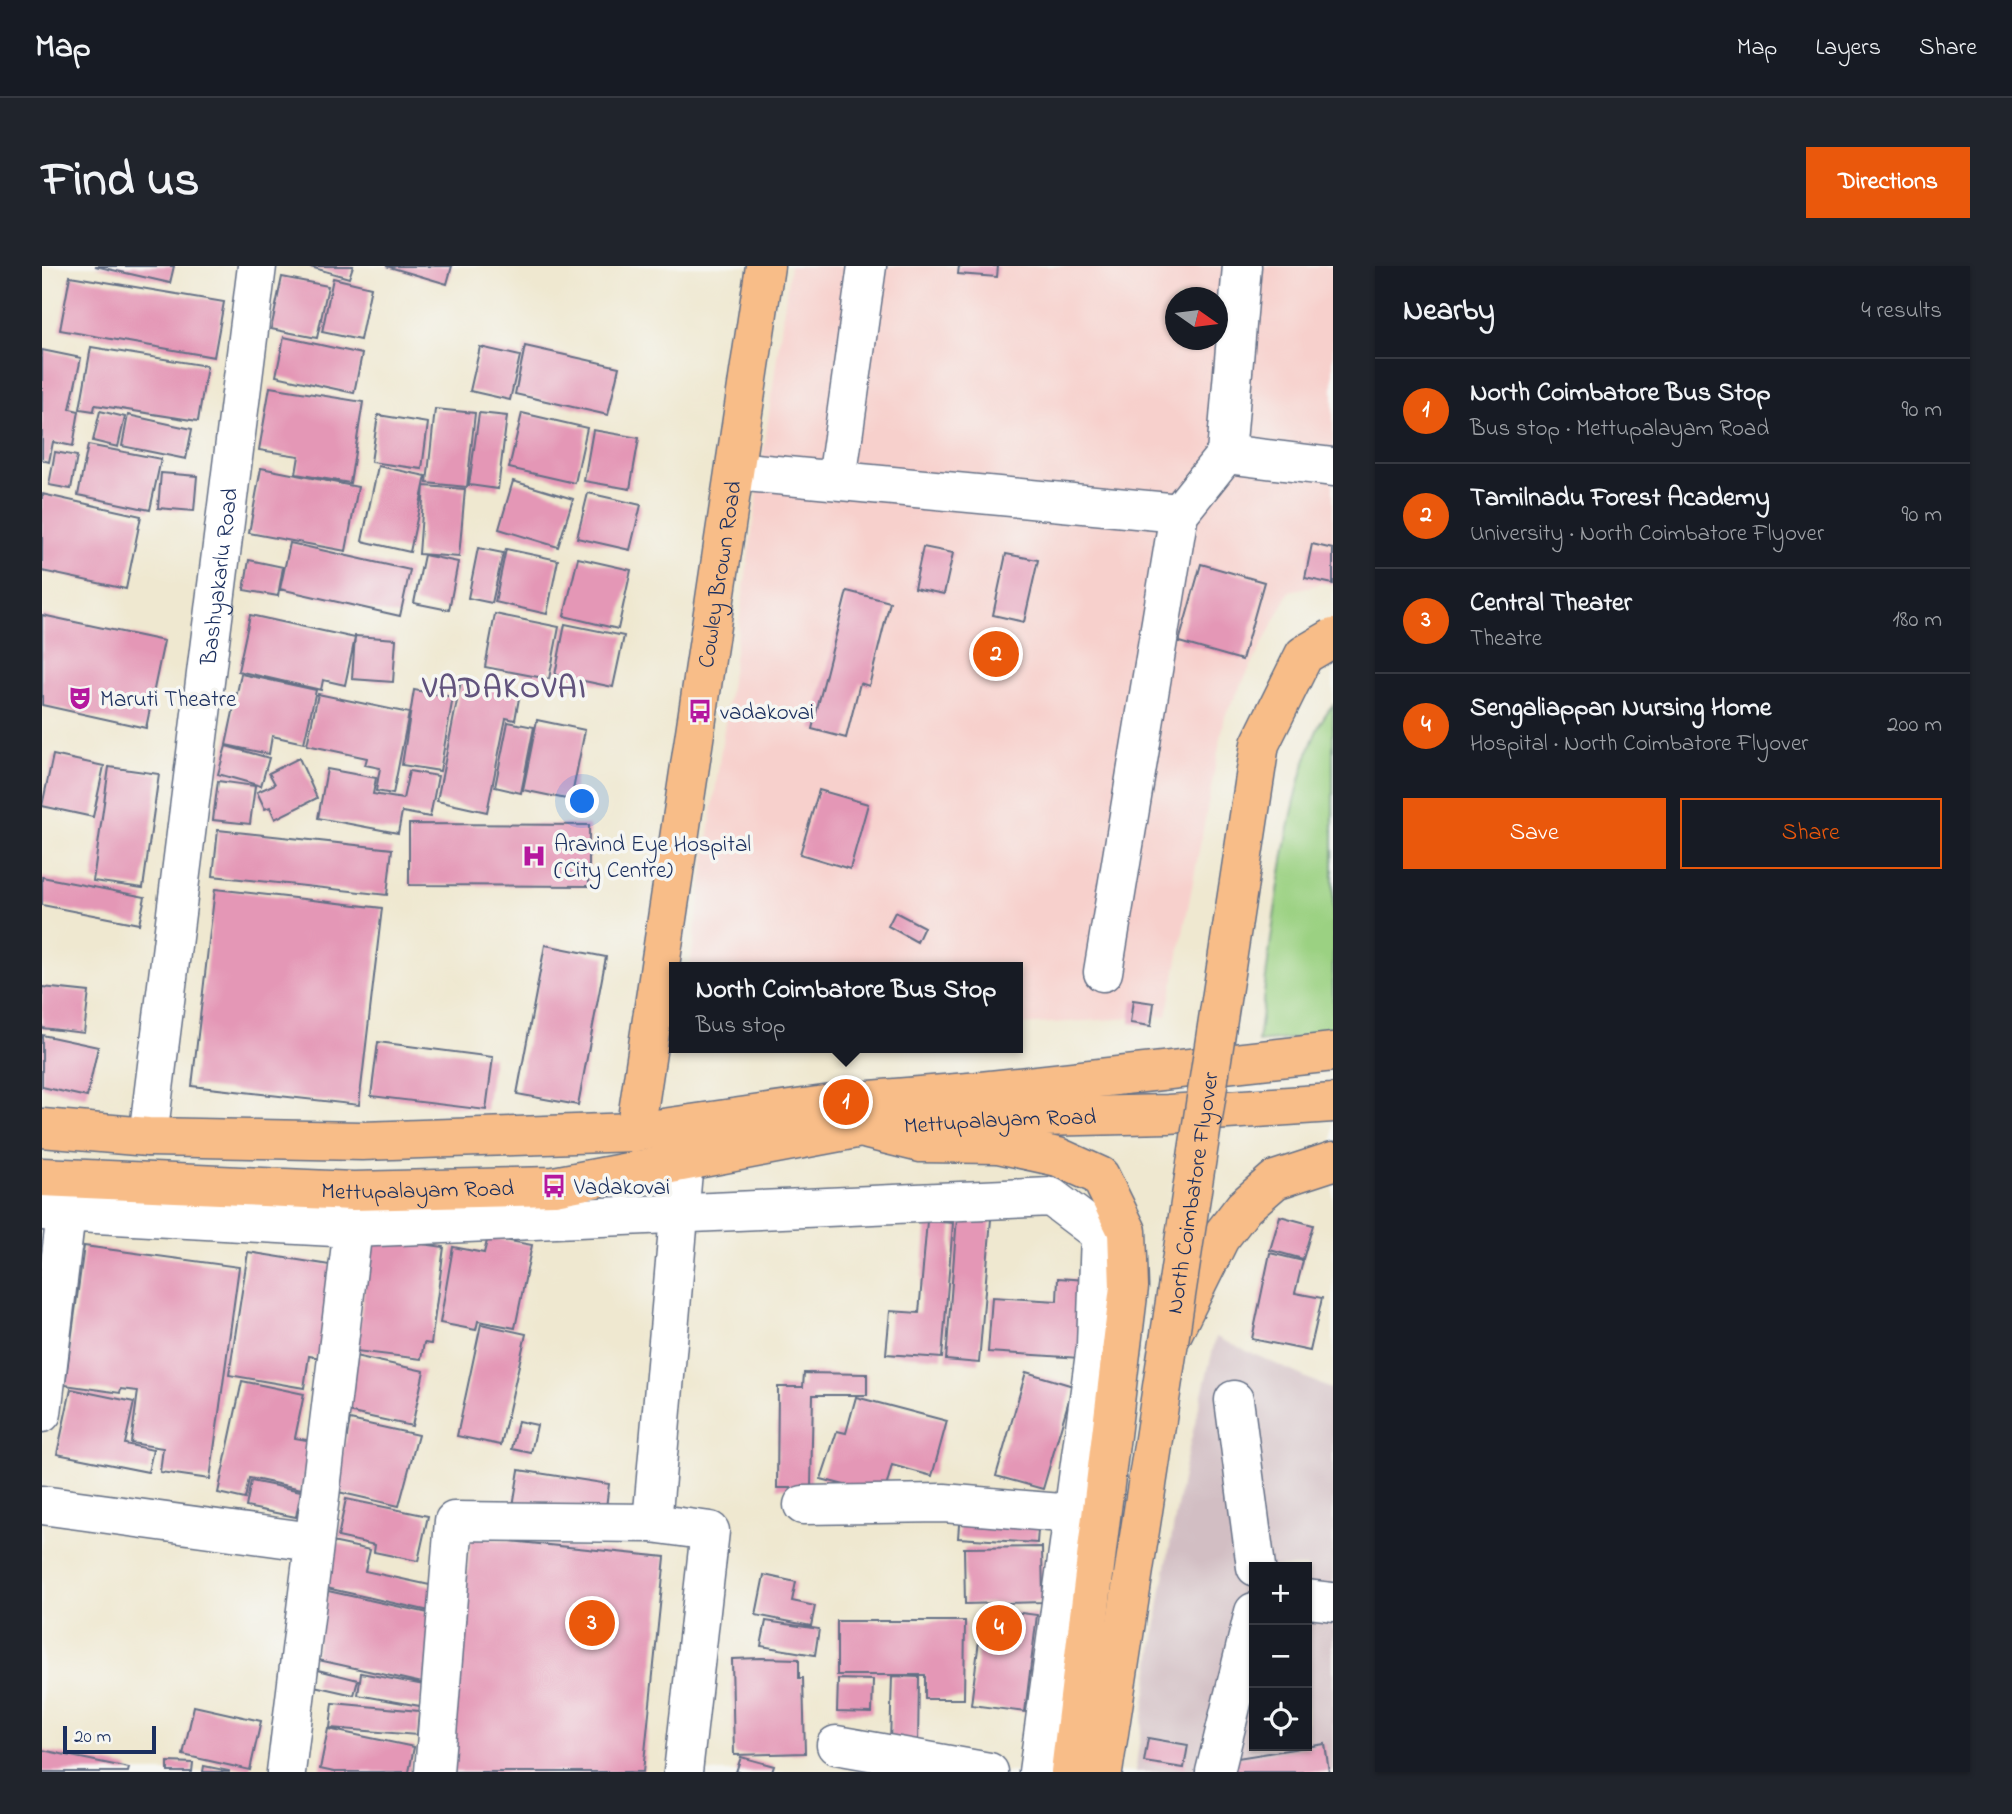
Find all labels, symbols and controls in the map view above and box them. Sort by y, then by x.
text: Map [35,24,91,72]
text: Map [1737,31,1777,66]
text: Layers [1815,31,1881,66]
text: Share [1919,31,1977,66]
text: Find us [42,146,199,218]
button: Directions [1806,147,1970,218]
north arrow [1165,287,1228,350]
text: Nearby [1403,290,1495,334]
text: 4 results [1861,295,1942,328]
text: North Coimbatore Bus Stop [1470,375,1771,413]
text: 1 [1422,394,1430,427]
text: 90 m [1902,394,1942,427]
text: Bus stop · Mettupalayam Road [1470,413,1769,446]
street label: Cowley Brown Road [691,479,752,670]
text: Tamilnadu Forest Academy [1470,480,1770,518]
street label: Bashyakarlu Road [193,486,248,668]
text: 2 [1420,499,1432,532]
text: 90 m [1902,499,1942,532]
text: University · North Coimbatore Flyover [1470,518,1824,551]
text: Central Theater [1470,585,1632,623]
text: 3 [1421,604,1431,637]
text: 180 m [1893,604,1942,637]
text: Theatre [1470,623,1542,656]
pin: 2 [973,628,1019,680]
district label: VADAKOVAI [422,668,587,712]
theatre icon: Maruti Theatre [66,684,94,712]
place label: Maruti Theatre [100,684,237,717]
text: Sengaliappan Nursing Home [1470,690,1771,728]
bus stop icon: vadakovai [686,697,714,725]
place label: vadakovai [720,697,814,730]
text: 4 [1421,709,1431,742]
text: 200 m [1887,709,1942,742]
text: Hospital · North Coimbatore Flyover [1470,728,1808,761]
your location [565,784,599,818]
button: Save [1403,798,1666,869]
button: Share [1680,798,1942,869]
place label: Aravind Eye Hospital (City Centre) [554,829,751,890]
hospital icon: Aravind Eye Hospital (City Centre) [520,842,548,870]
popup [669,962,1023,1053]
text: North Coimbatore Bus Stop [696,972,996,1010]
text: Bus stop [696,1010,786,1043]
street label: North Coimbatore Flyover [1159,1069,1229,1316]
pin: 1 [823,1076,869,1128]
street label: Mettupalayam Road [903,1102,1097,1144]
bus stop icon: Vadakovai [540,1172,568,1200]
place label: Vadakovai [573,1172,670,1205]
street label: Mettupalayam Road [320,1173,515,1210]
map controls [1249,1562,1312,1751]
button: + [1249,1562,1312,1625]
pin: 3 [569,1597,615,1649]
pin: 4 [976,1602,1022,1654]
button: − [1249,1625,1312,1688]
button: locate [1249,1688,1312,1751]
scale bar [63,1723,156,1755]
text: 20 m [74,1724,111,1751]

